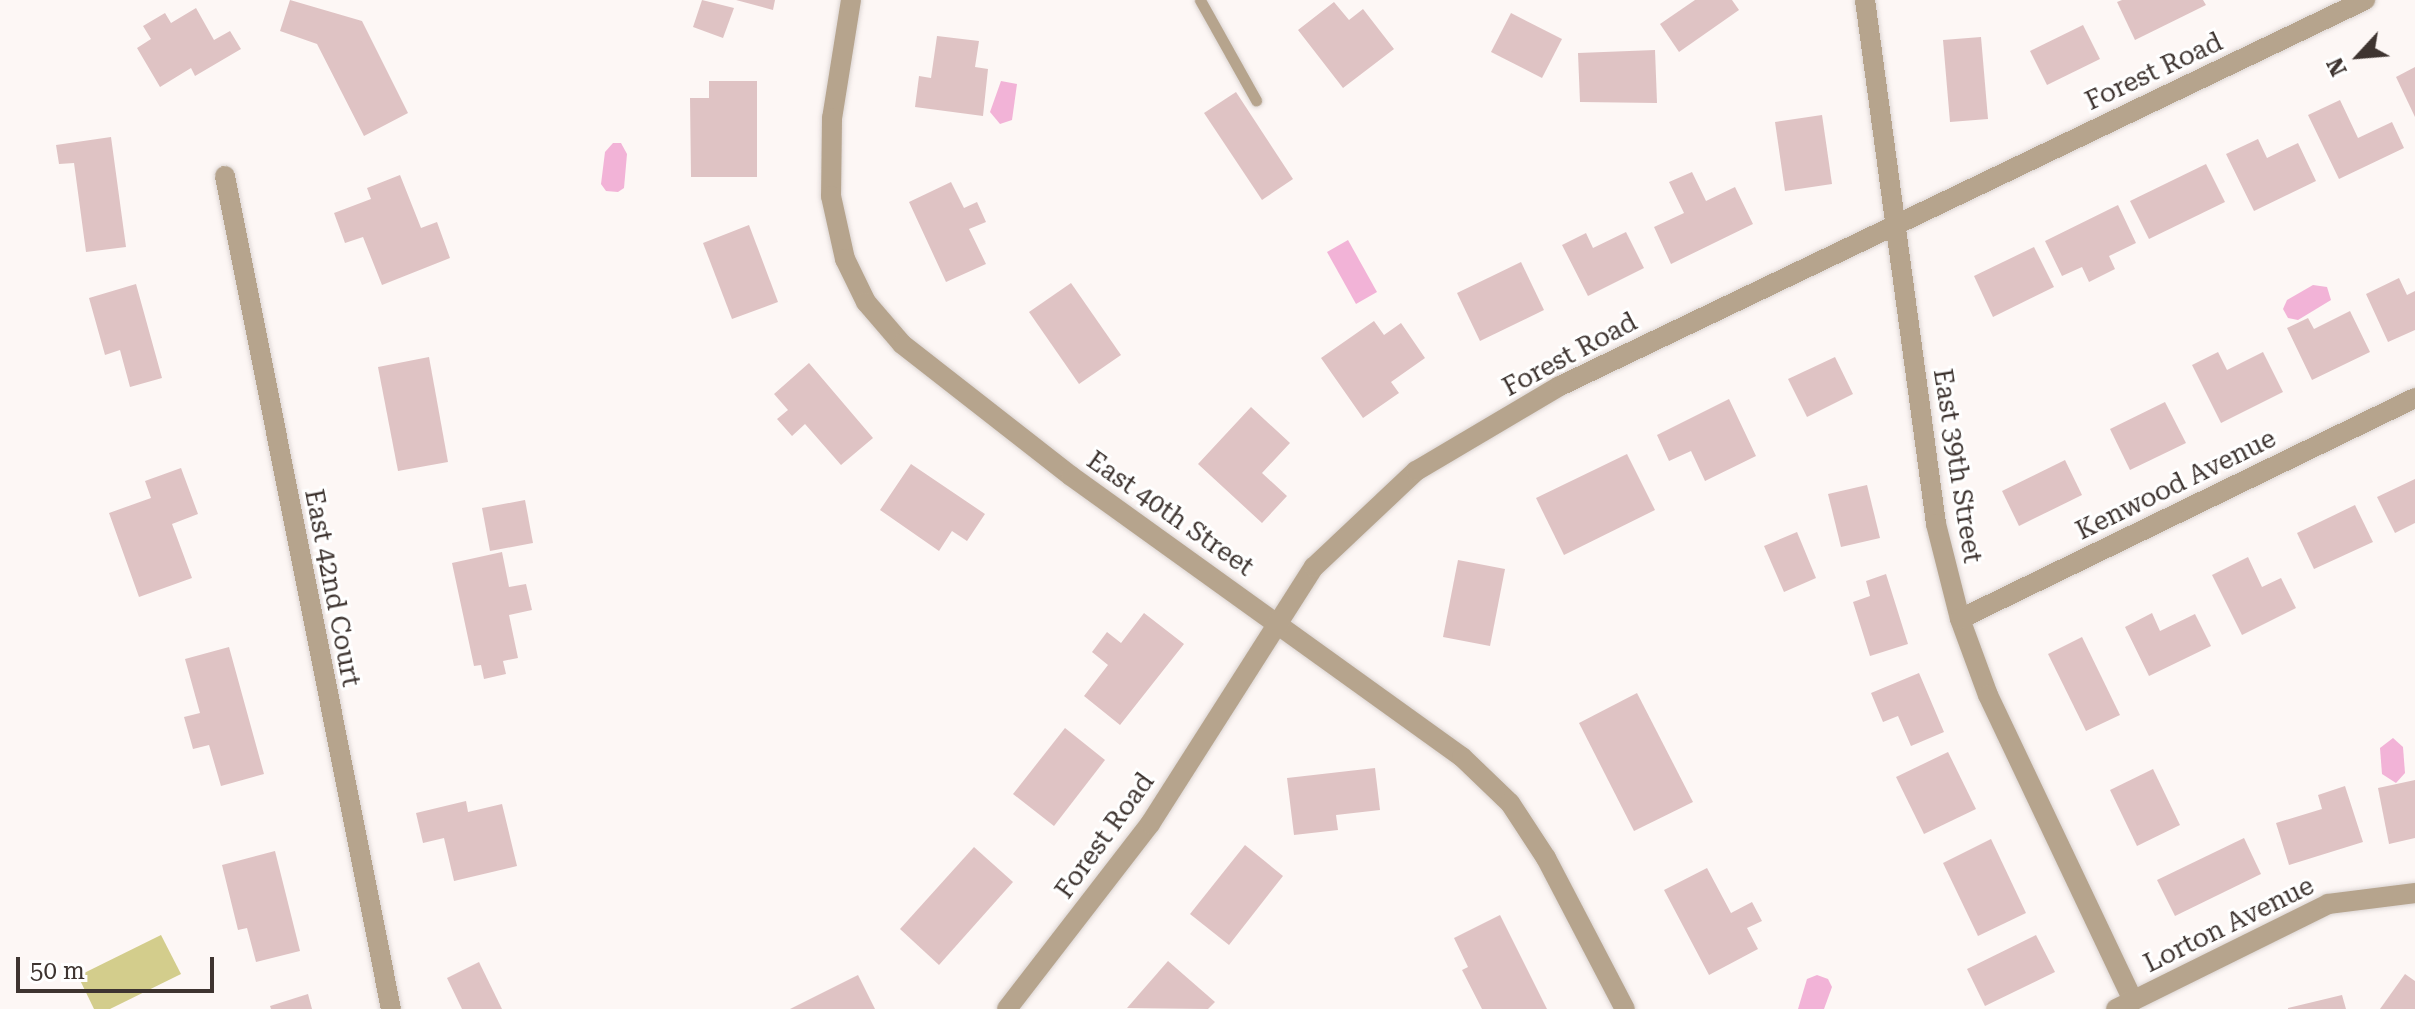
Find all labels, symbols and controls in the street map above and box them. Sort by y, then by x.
north arrow [2319,16,2399,96]
street label: Forest Road [2081,27,2227,117]
text: N [2322,54,2352,80]
street label: Forest Road [1498,307,1642,403]
street label: East 39th Street [1926,367,1988,565]
street label: Kenwood Avenue [2071,423,2281,547]
street label: East 40th Street [1081,445,1259,583]
street label: East 42nd Court [298,487,366,689]
street label: Forest Road [1049,767,1161,905]
street label: Lorton Avenue [2139,870,2319,980]
scale bar [20,941,218,991]
text: 50 m [30,957,85,985]

